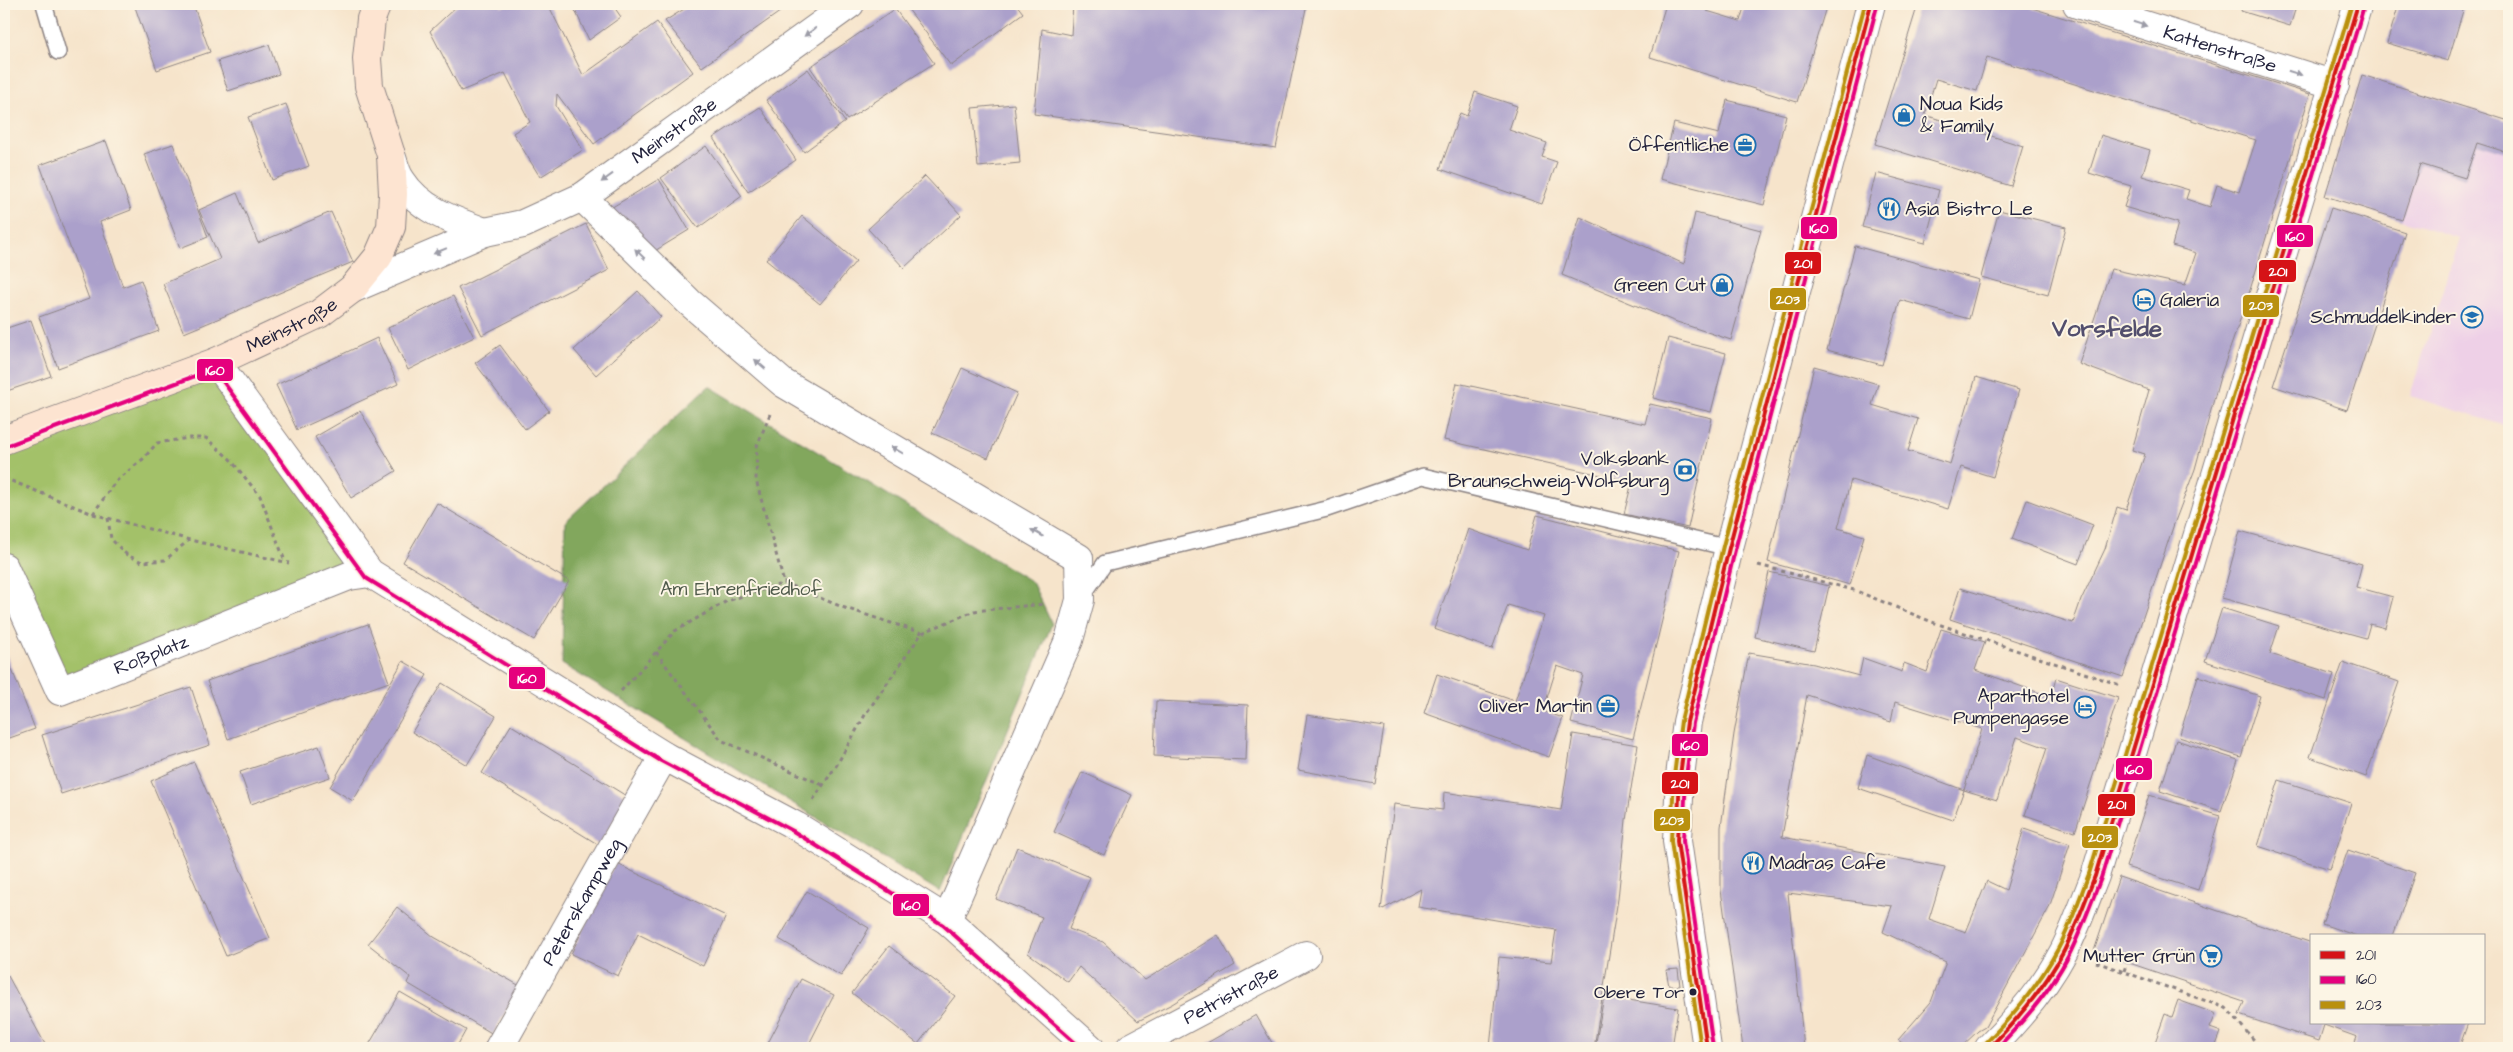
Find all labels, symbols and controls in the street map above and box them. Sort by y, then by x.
street label: Kattenstraße [2160,18,2280,79]
one-way arrow [2133,20,2148,28]
one-way arrow [803,27,817,37]
one-way arrow [2288,69,2303,77]
street label: Meinstraße [626,91,722,171]
place label: Noua Kids & Family [1920,91,2003,141]
shop icon: Noua Kids & Family [1892,103,1916,127]
place label: Öffentliche [1629,132,1729,159]
office icon: Öffentliche [1733,133,1757,157]
one-way arrow [600,173,614,183]
place label: Asia Bistro Le [1905,196,2033,223]
restaurant icon: Asia Bistro Le [1877,197,1901,221]
line badge: 160 [1800,216,1838,240]
text: 160 [1809,219,1829,239]
line badge: 160 [2276,224,2314,248]
text: 160 [2285,227,2305,247]
one-way arrow [433,248,447,256]
one-way arrow [634,248,646,260]
line badge: 201 [1784,251,1822,275]
text: 201 [1793,254,1813,274]
line badge: 201 [2258,259,2297,283]
text: 201 [2268,262,2288,282]
place label: Green Cut [1614,272,1706,299]
shop icon: Green Cut [1710,273,1734,297]
line badge: 203 [1769,287,1807,311]
place label: Galeria [2160,287,2219,314]
hotel icon: Galeria [2132,288,2156,312]
text: 203 [1775,290,1801,310]
street label: Meinstraße [241,291,343,360]
line badge: 203 [2242,294,2280,318]
text: 203 [2248,296,2274,316]
place label: Schmuddelkinder [2311,304,2457,331]
school or university icon: Schmuddelkinder [2460,305,2484,329]
district label: Vorsfelde [2051,312,2162,346]
line badge: 160 [196,358,234,382]
one-way arrow [754,358,767,369]
text: 160 [205,361,225,381]
one-way arrow [891,446,904,455]
place label: Volksbank Braunschweig-Wolfsburg [1448,446,1669,496]
bank icon: Volksbank Braunschweig-Wolfsburg [1673,458,1697,482]
one-way arrow [1031,528,1044,537]
park label: Am Ehrenfriedhof [660,576,822,603]
street label: Roßplatz [110,628,193,682]
line badge: 160 [508,666,546,690]
text: 160 [517,669,537,689]
place label: Aparthotel Pumpengasse [1953,683,2069,733]
place label: Oliver Martin [1479,693,1592,720]
office icon: Oliver Martin [1596,694,1620,718]
hotel icon: Aparthotel Pumpengasse [2073,695,2097,719]
line badge: 160 [1671,733,1709,757]
text: 160 [1680,736,1700,756]
line badge: 160 [2115,757,2153,781]
text: 160 [2124,760,2144,780]
line badge: 201 [1661,771,1699,795]
text: 201 [1670,774,1690,794]
line badge: 201 [2097,793,2136,817]
text: 201 [2107,795,2127,815]
line badge: 203 [1653,808,1691,832]
text: 203 [1659,811,1685,831]
line badge: 203 [2081,825,2119,849]
text: 203 [2087,828,2113,848]
street label: Peterskampweg [535,833,629,970]
place label: Madras Cafe [1769,850,1886,877]
restaurant icon: Madras Cafe [1741,851,1765,875]
line badge: 160 [892,893,930,917]
text: 160 [901,896,921,916]
legend [2310,934,2486,1024]
place label: Mutter Grün [2083,943,2195,970]
supermarket icon: Mutter Grün [2199,944,2223,968]
text: 201 [2356,945,2376,966]
street label: Petristraße [1178,958,1283,1031]
text: 160 [2356,969,2377,990]
place label: Obere Tor [1594,980,1684,1005]
marker: Obere Tor [1688,987,1698,997]
text: 203 [2356,995,2382,1016]

